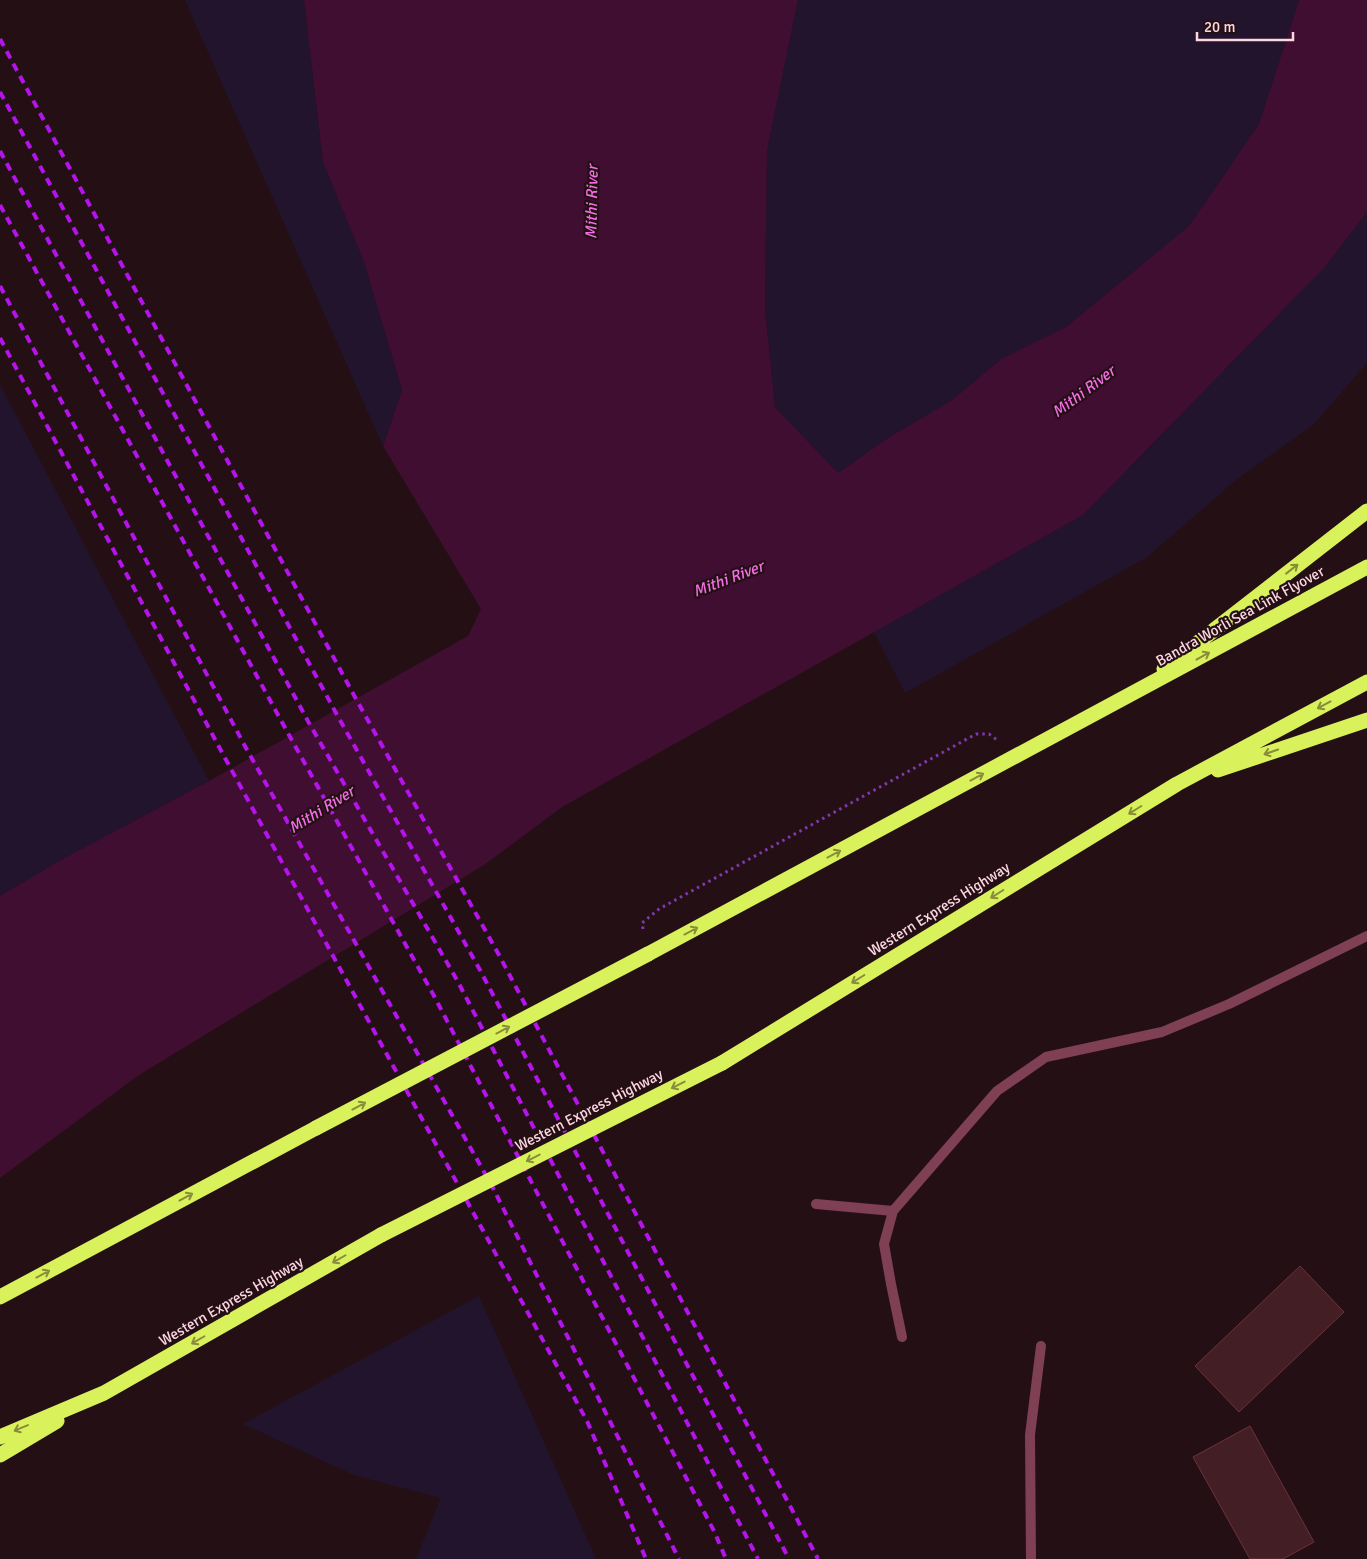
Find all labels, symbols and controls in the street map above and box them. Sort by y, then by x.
scale bar [1197,10,1293,42]
text: 20 m [1204,18,1235,36]
water label: Mithi River [581,163,603,239]
water label: Mithi River [1048,360,1121,422]
water label: Mithi River [690,556,768,602]
street label: Bandra Worli Sea Link Flyover [1153,562,1328,670]
one-way arrow [1285,564,1298,575]
one-way arrow [1195,651,1210,661]
one-way arrow [1317,701,1332,710]
one-way arrow [1263,748,1279,758]
one-way arrow [969,772,984,782]
water label: Mithi River [285,781,360,838]
one-way arrow [1129,805,1143,815]
one-way arrow [826,849,841,859]
street label: Western Express Highway [865,858,1013,960]
one-way arrow [990,890,1004,900]
one-way arrow [683,926,698,936]
one-way arrow [851,974,865,985]
one-way arrow [496,1025,511,1035]
street label: Western Express Highway [512,1065,666,1155]
one-way arrow [671,1081,686,1090]
one-way arrow [352,1101,367,1111]
one-way arrow [526,1154,541,1163]
one-way arrow [179,1192,194,1202]
street label: Western Express Highway [156,1252,306,1350]
one-way arrow [332,1255,347,1265]
one-way arrow [35,1269,50,1278]
one-way arrow [191,1335,205,1345]
one-way arrow [14,1423,29,1433]

